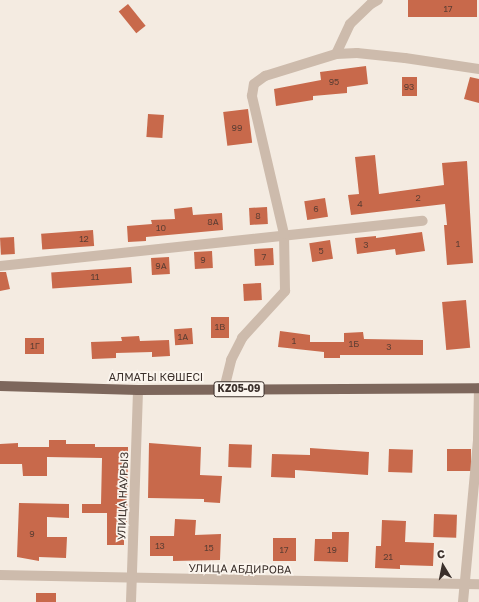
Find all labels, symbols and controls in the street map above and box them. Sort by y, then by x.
house number: 17 [443,4,453,14]
house number: 95 [329,77,339,87]
house number: 93 [404,82,414,92]
house number: 99 [232,123,242,133]
house number: 2 [415,193,421,203]
house number: 4 [357,199,363,209]
house number: 6 [313,204,319,214]
house number: 8 [255,211,261,221]
house number: 8А [207,217,219,227]
house number: 10 [156,223,166,233]
house number: 12 [79,234,89,244]
house number: 1 [456,239,460,249]
house number: 3 [363,240,369,250]
house number: 5 [318,246,324,256]
house number: 7 [262,252,266,262]
house number: 9 [200,255,206,265]
house number: 9А [155,261,167,271]
house number: 11 [91,272,99,282]
house number: 1В [215,322,225,332]
house number: 1А [178,332,188,342]
house number: 1 [292,336,296,346]
house number: 1Б [349,339,359,349]
house number: 1Г [30,341,40,351]
house number: 3 [386,342,392,352]
street label: АЛМАТЫ КӨШЕСІ [109,370,203,384]
road number: KZ05-09 [213,381,265,397]
street label: УЛИЦА НАУРЫЗ [115,452,131,540]
house number: 9 [29,529,35,539]
house number: 13 [155,541,165,551]
house number: 15 [204,543,214,553]
house number: 17 [279,545,289,555]
house number: 19 [327,545,337,555]
north arrow [423,546,463,586]
text: С [436,547,446,561]
house number: 21 [383,552,393,562]
street label: УЛИЦА АБДИРОВА [189,562,291,576]

